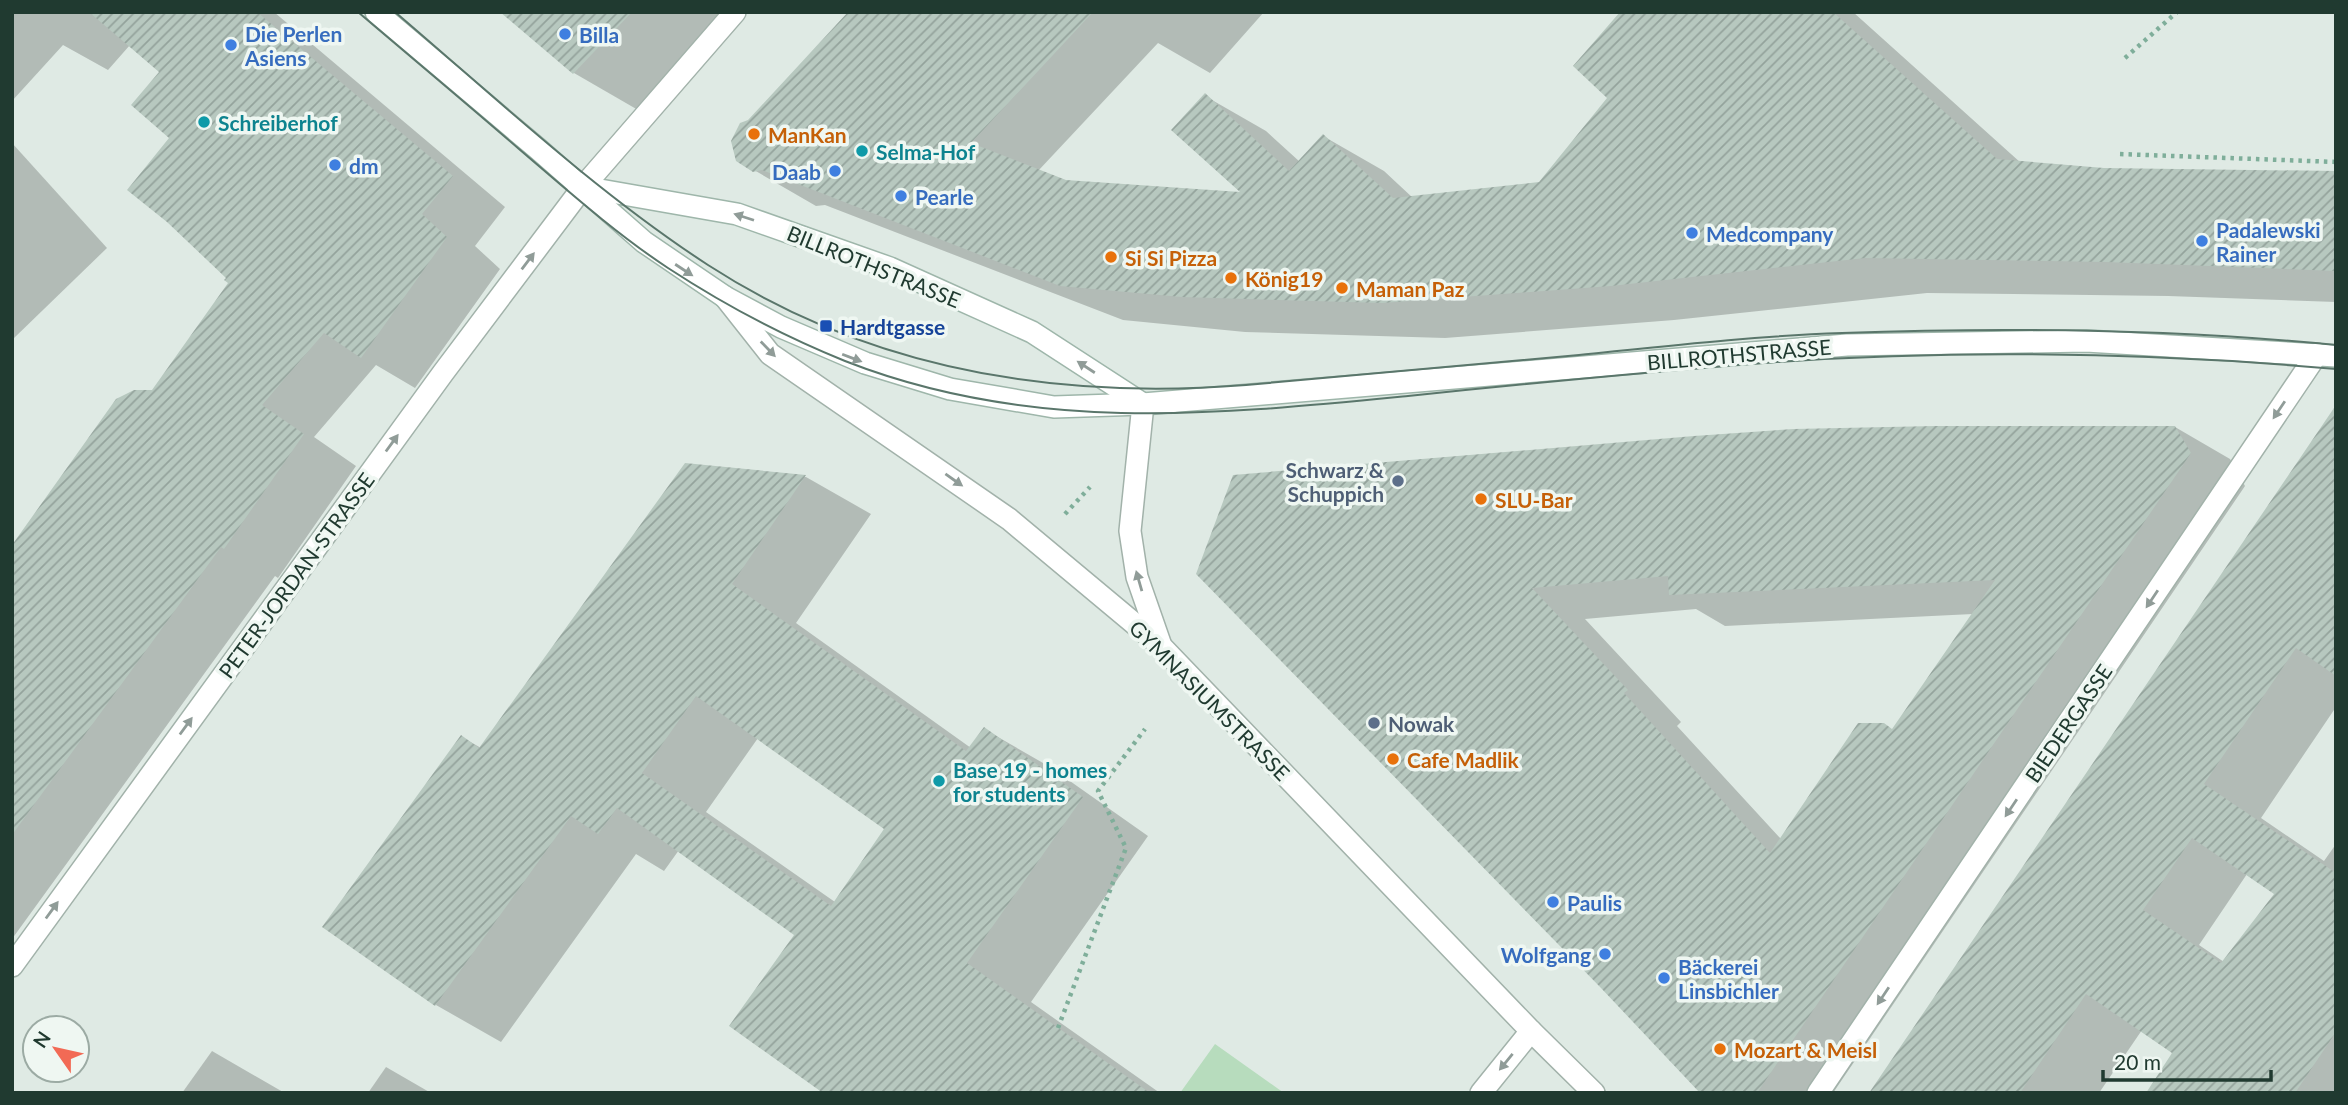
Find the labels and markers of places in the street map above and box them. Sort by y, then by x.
place label: Die Perlen Asiens [244,21,342,70]
place label: Billa [579,22,619,47]
marker: Billa [557,26,573,42]
marker: Die Perlen Asiens [223,37,239,53]
place label: Schreiberhof [218,110,338,135]
marker: Schreiberhof [196,114,212,130]
place label: ManKan [768,122,847,147]
marker: ManKan [746,126,762,142]
place label: Selma-Hof [876,139,976,164]
marker: Selma-Hof [854,143,870,159]
place label: dm [349,153,379,178]
marker: dm [327,157,343,173]
place label: Daab [772,159,821,184]
marker: Daab [827,163,843,179]
place label: Pearle [915,184,974,209]
marker: Pearle [893,188,909,204]
place label: Padalewski Rainer [2216,217,2321,266]
place label: Medcompany [1706,221,1834,246]
marker: Medcompany [1684,225,1700,241]
marker: Padalewski Rainer [2194,233,2210,249]
place label: Si Si Pizza [1125,245,1217,270]
marker: Si Si Pizza [1103,249,1119,265]
place label: König19 [1245,266,1323,291]
marker: König19 [1223,270,1239,286]
place label: Maman Paz [1356,276,1465,301]
marker: Maman Paz [1334,280,1350,296]
place label: Hardtgasse [840,314,945,339]
marker: Hardtgasse [818,318,834,334]
place label: Schwarz & Schuppich [1285,457,1385,506]
marker: Schwarz & Schuppich [1390,473,1406,489]
place label: SLU-Bar [1495,487,1573,512]
marker: SLU-Bar [1473,491,1489,507]
place label: Nowak [1388,711,1455,736]
marker: Nowak [1366,715,1382,731]
place label: Cafe Madlik [1407,747,1520,772]
marker: Cafe Madlik [1385,751,1401,767]
place label: Base 19 - homes for students [953,757,1107,806]
marker: Base 19 - homes for students [931,773,947,789]
place label: Paulis [1567,890,1622,915]
marker: Paulis [1545,894,1561,910]
place label: Wolfgang [1501,942,1591,967]
marker: Wolfgang [1597,946,1613,962]
place label: Bäckerei Linsbichler [1678,954,1779,1003]
marker: Bäckerei Linsbichler [1656,970,1672,986]
place label: Mozart & Meisl [1734,1037,1877,1062]
marker: Mozart & Meisl [1712,1041,1728,1057]

